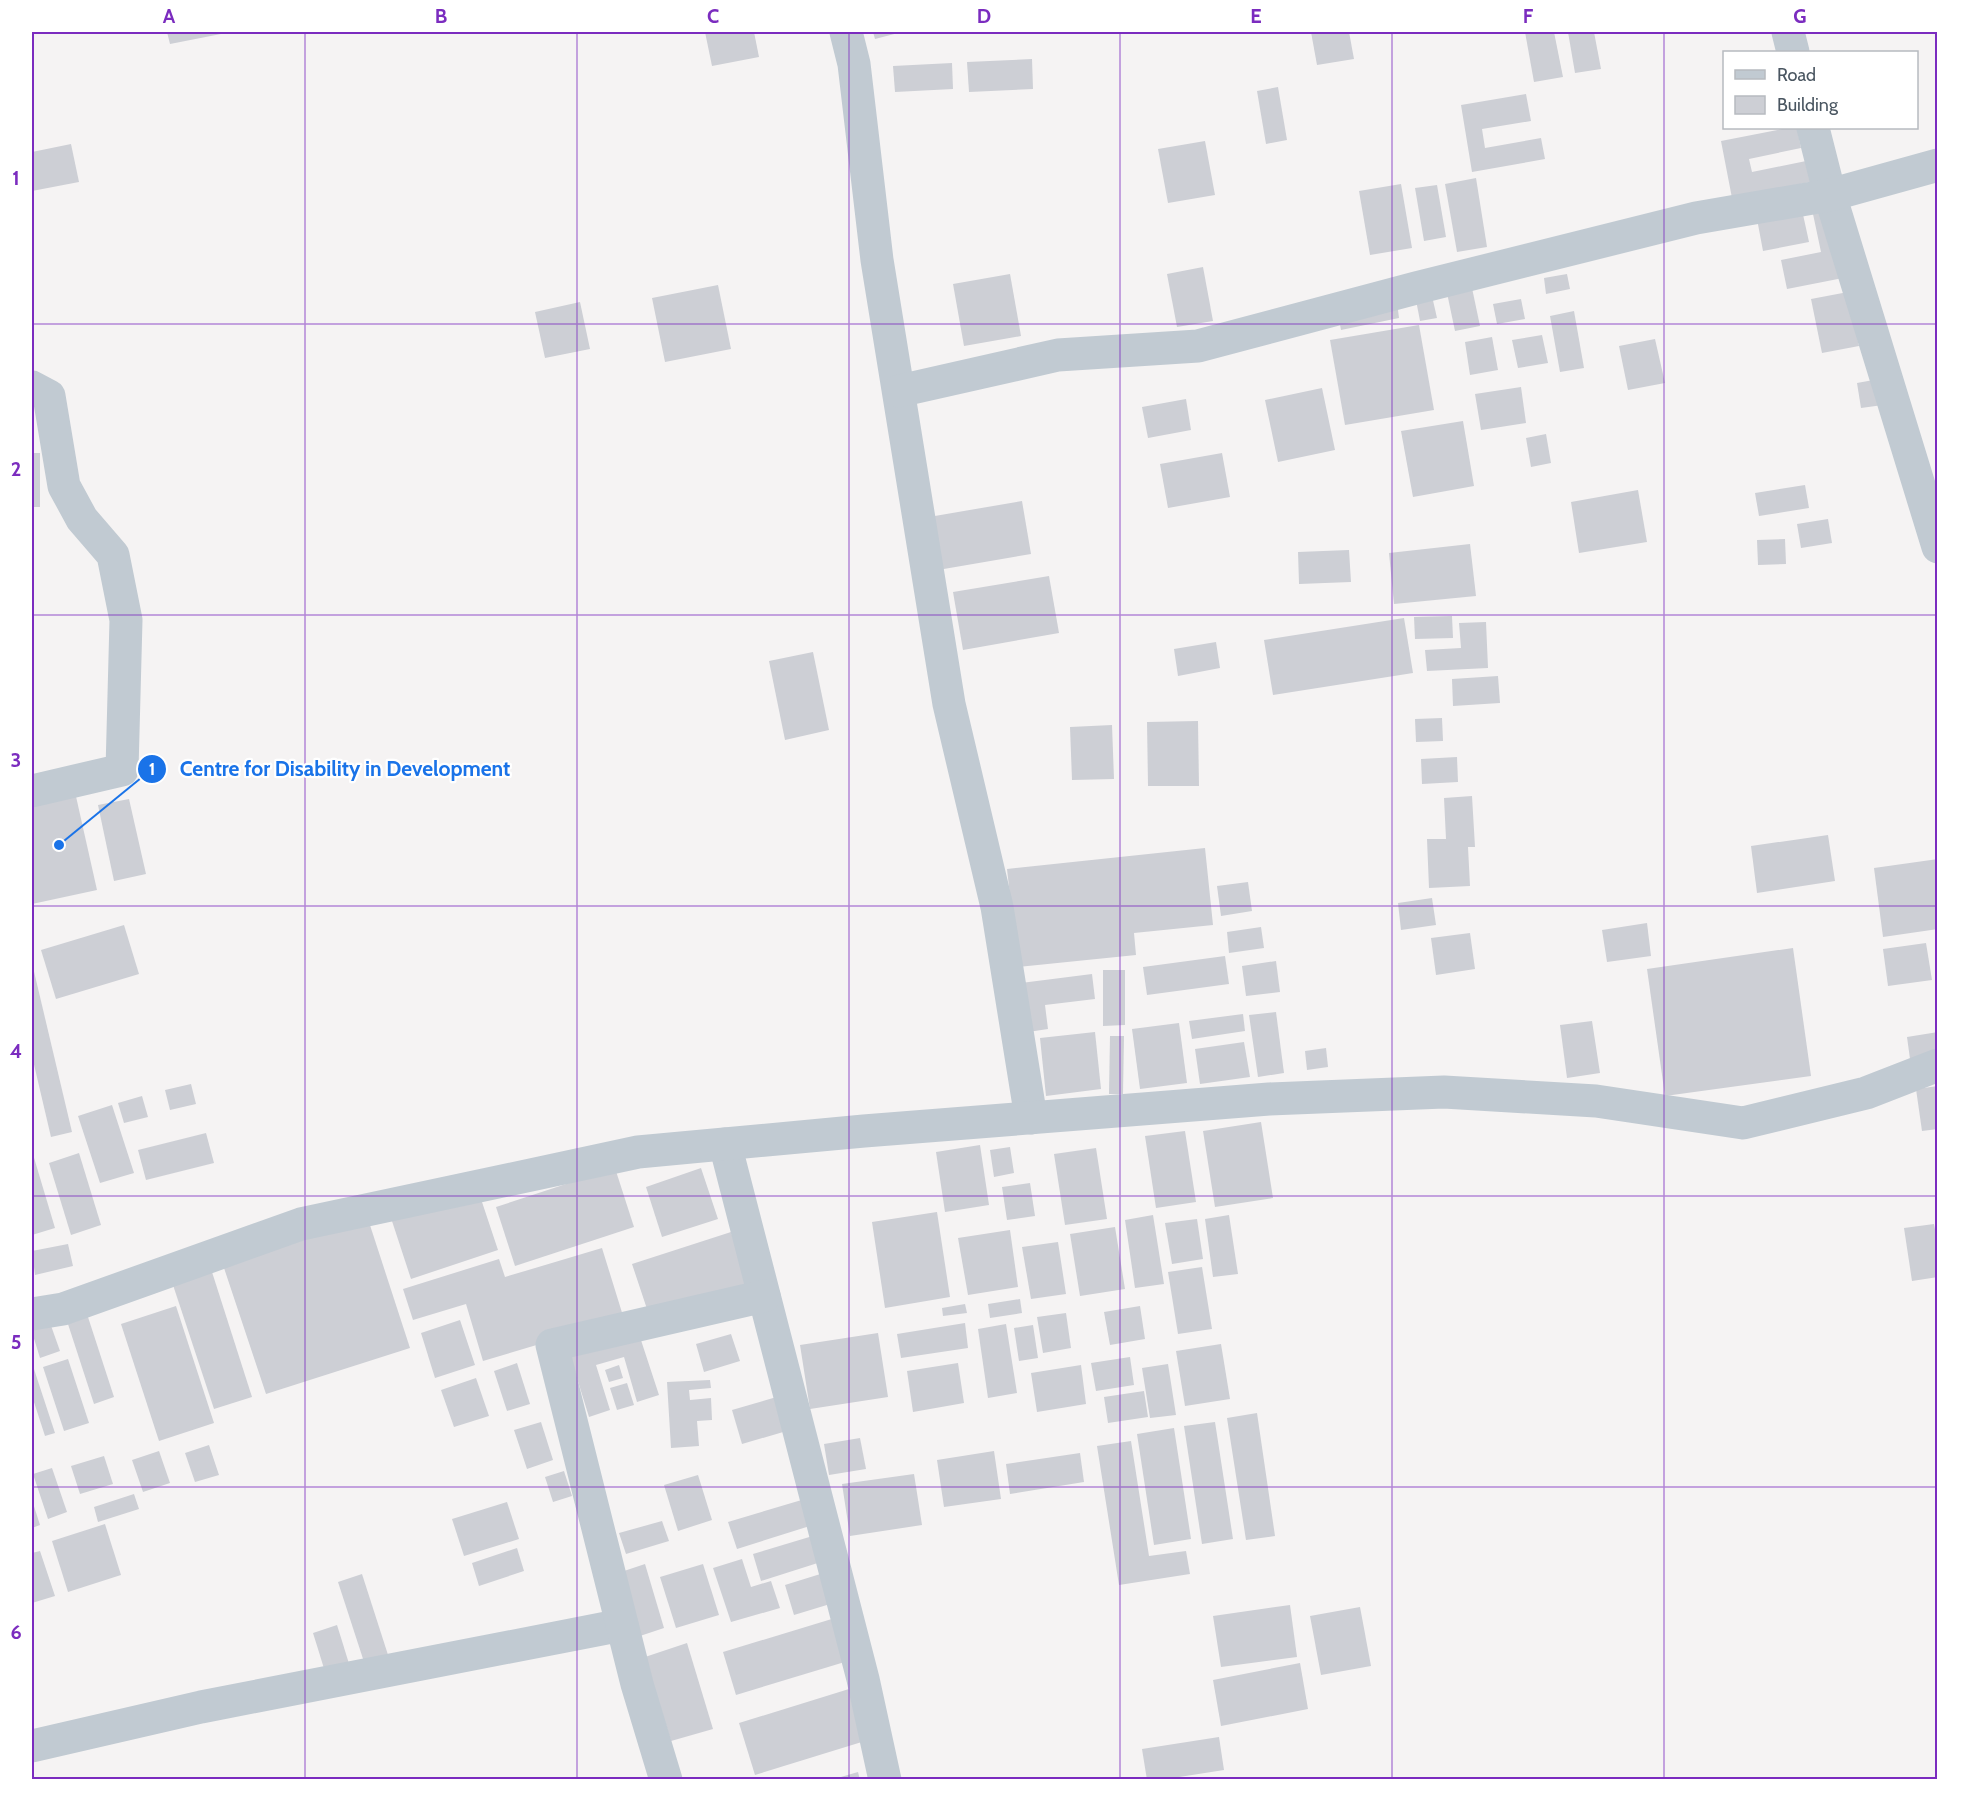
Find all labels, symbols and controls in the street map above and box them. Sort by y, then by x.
text: A [163,4,176,28]
text: B [435,4,447,28]
text: C [707,4,719,28]
text: D [977,4,991,28]
text: E [1250,4,1262,28]
text: F [1523,4,1534,28]
text: G [1793,4,1807,28]
legend [1723,51,1918,129]
text: Road [1777,64,1816,86]
text: Building [1777,94,1839,116]
text: 1 [12,166,20,190]
text: 2 [11,457,21,481]
text: 3 [11,748,21,772]
callout: Centre for Disability in Development [137,749,522,788]
text: Centre for Disability in Development [180,756,510,781]
text: 1 [149,758,155,780]
text: 4 [10,1039,22,1063]
text: 5 [11,1330,21,1354]
text: 6 [10,1620,22,1644]

